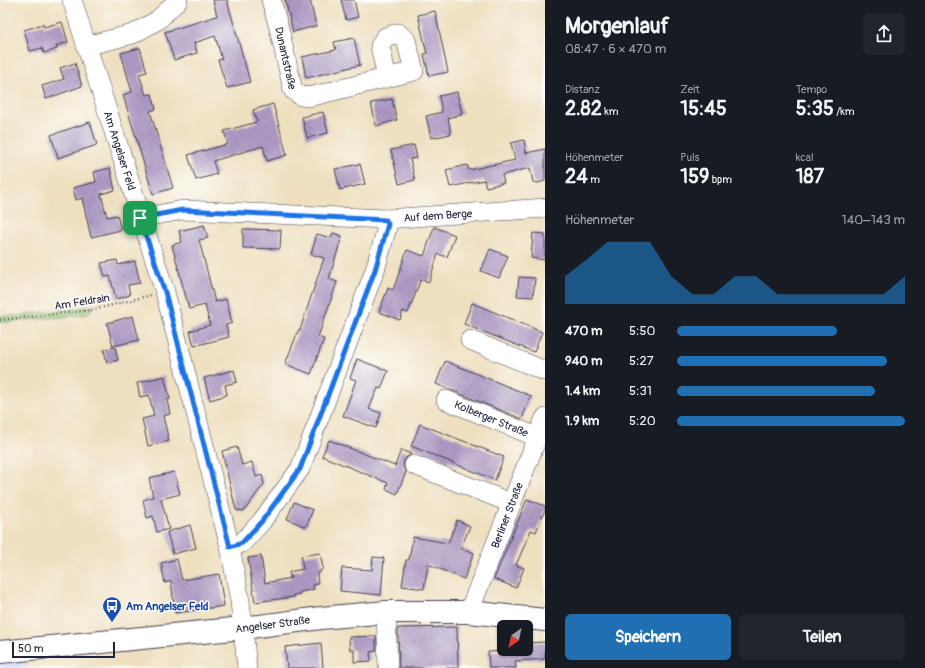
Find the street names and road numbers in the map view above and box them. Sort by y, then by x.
street label: Dunantstraße [272,26,299,91]
street label: Am Angelser Feld [101,109,139,192]
street label: Auf dem Berge [403,207,473,224]
street label: Am Feldrain [53,291,111,313]
street label: Kolberger Straße [453,398,531,439]
street label: Berliner Straße [488,480,526,550]
street label: Angelser Straße [235,613,311,635]

